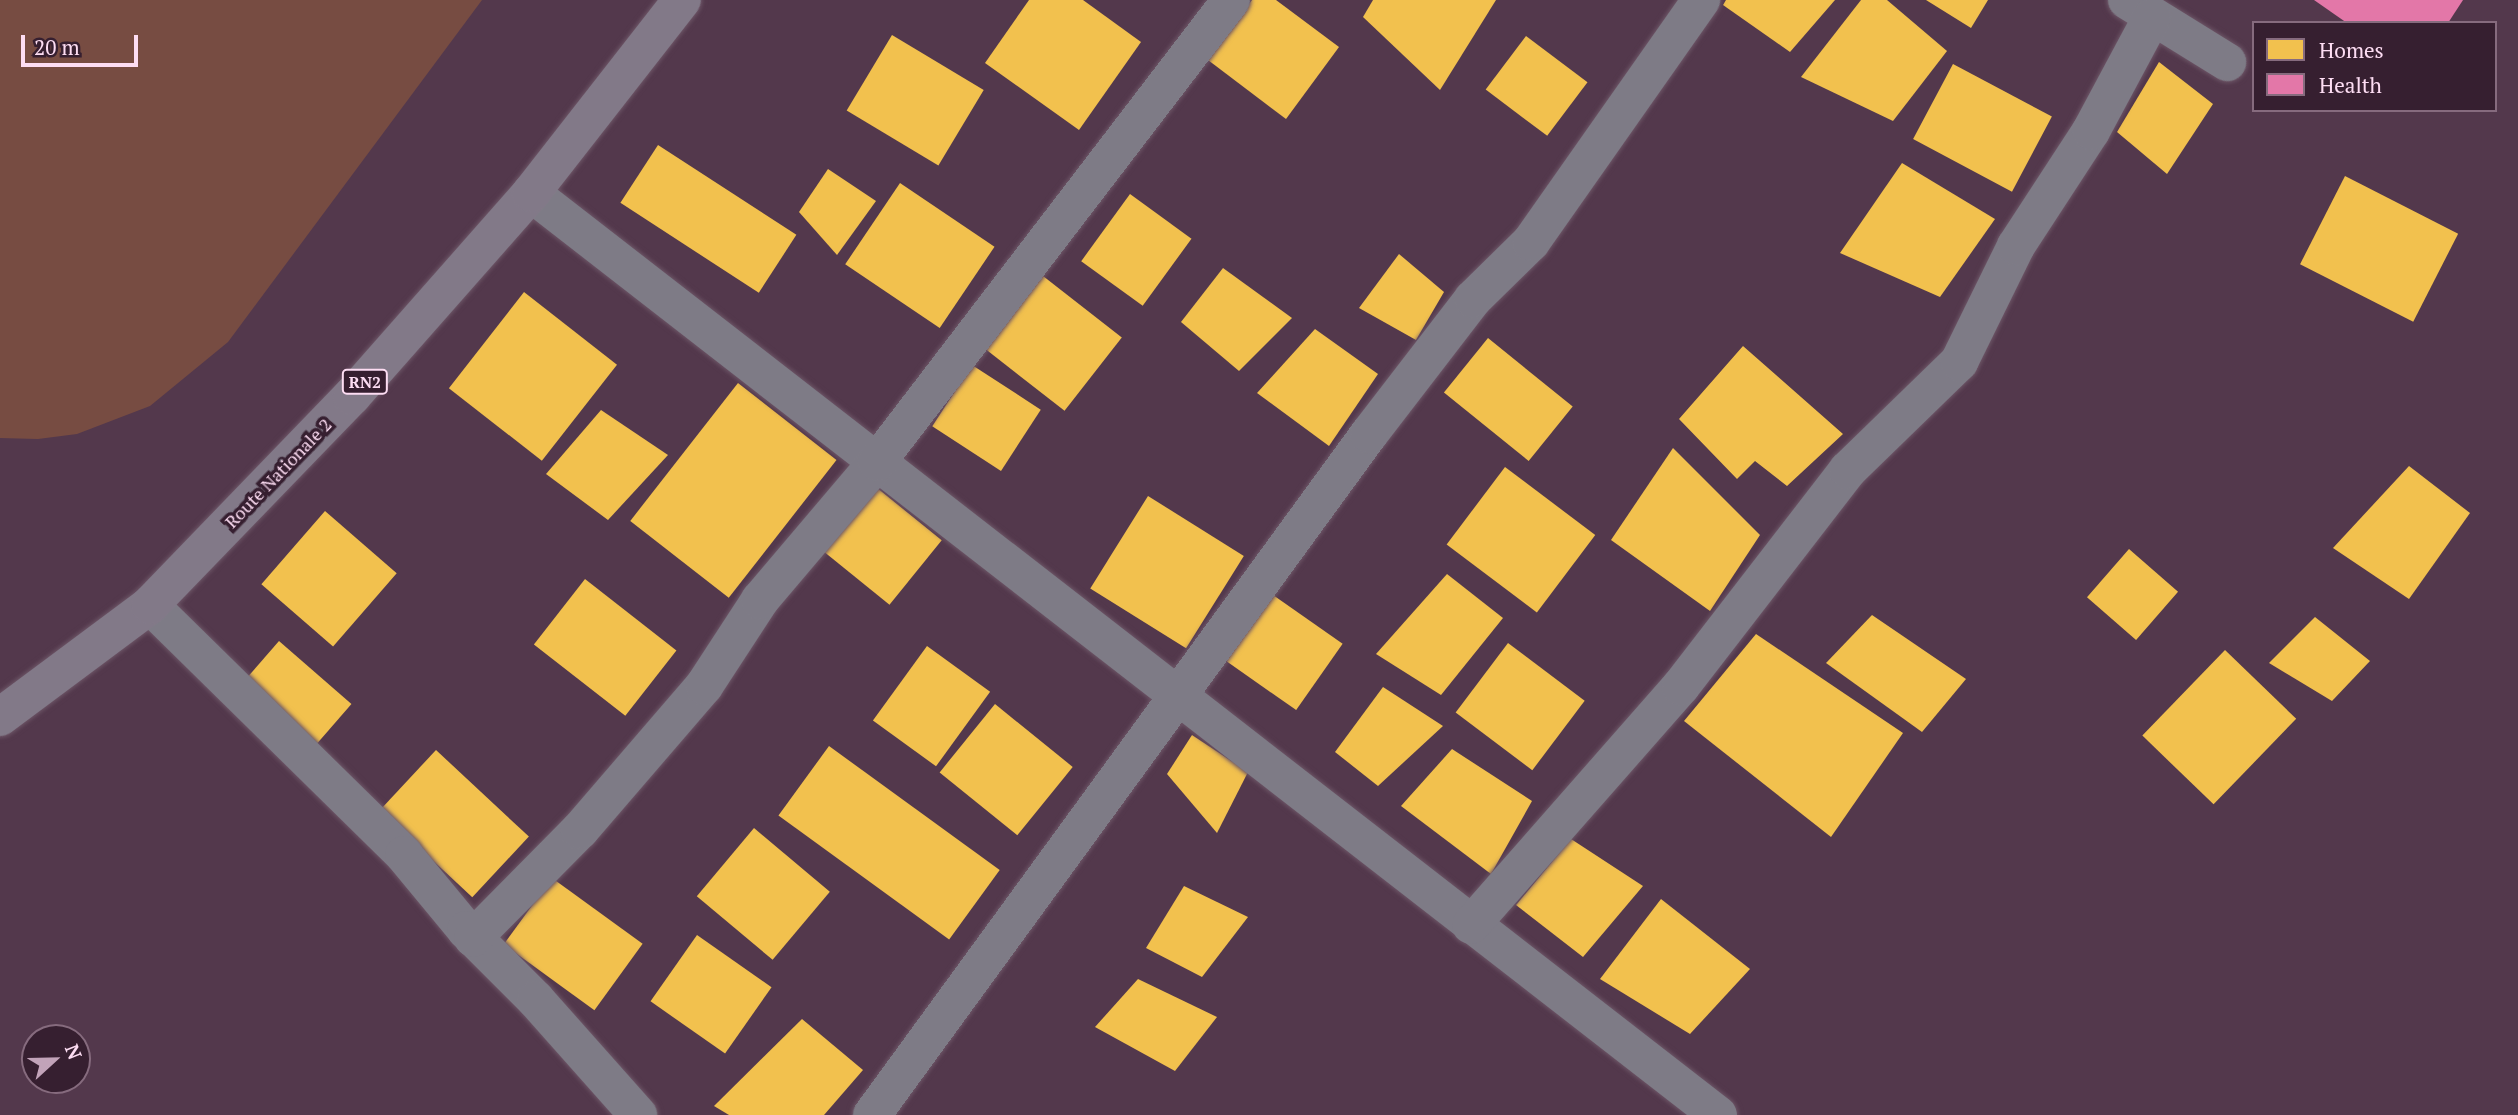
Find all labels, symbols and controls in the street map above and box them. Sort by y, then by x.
scale bar [24,21,142,65]
legend [2252,21,2497,112]
text: 20 m [34,33,80,61]
text: Homes [2319,36,2384,64]
text: Health [2319,71,2382,99]
road number: RN2 [340,370,390,394]
street label: Route Nationale 2 [220,414,336,532]
north arrow [21,1024,91,1094]
text: N [60,1040,88,1063]

